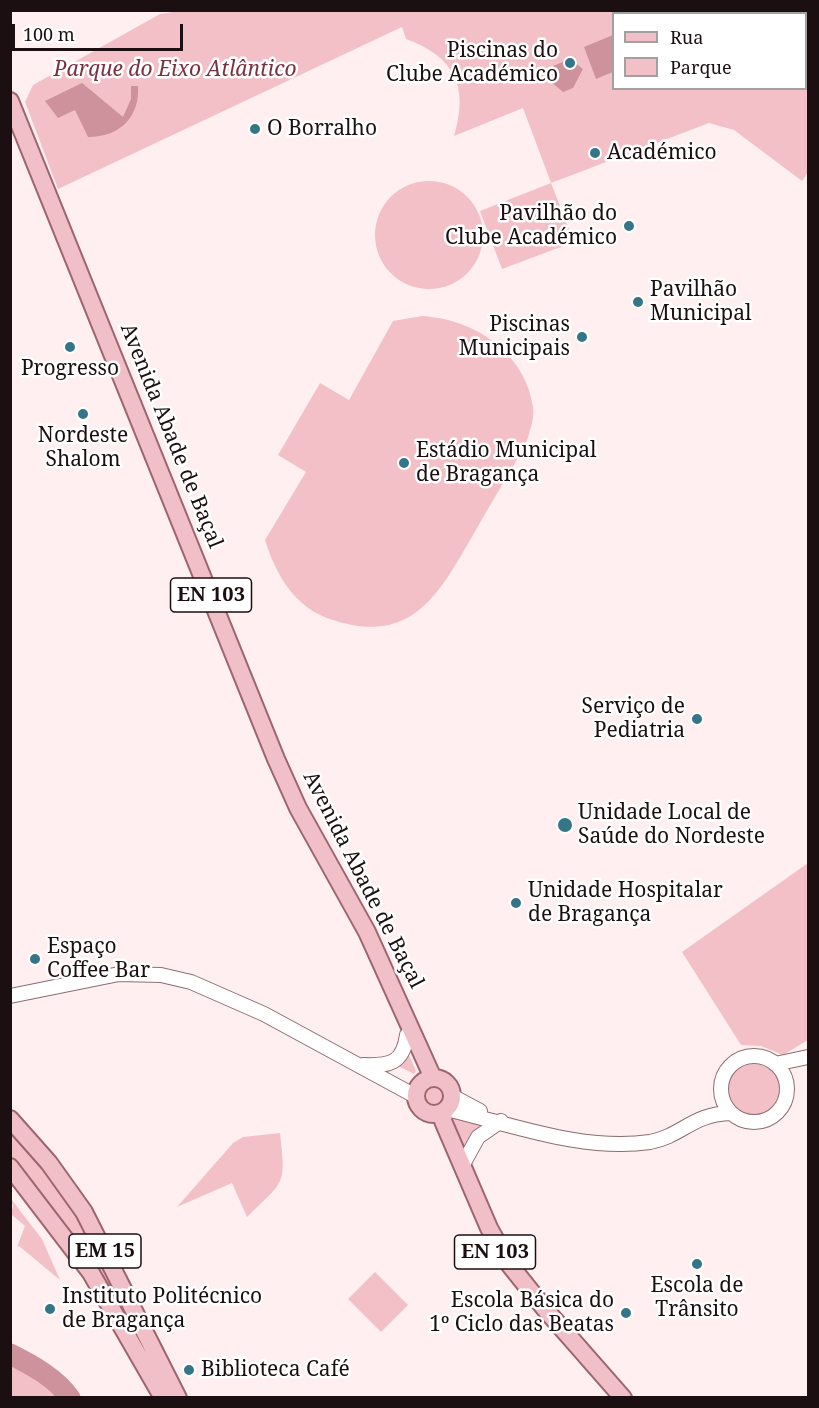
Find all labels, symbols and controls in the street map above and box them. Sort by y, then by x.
scale bar [15,12,186,50]
legend [612,12,807,90]
text: 100 m [23,22,75,46]
text: Rua [670,25,703,49]
place label: Piscinas do Clube Académico [386,38,558,88]
text: Parque [670,55,732,79]
marker: Piscinas do Clube Académico [563,56,577,70]
park label: Parque do Eixo Atlântico [54,57,296,83]
place label: O Borralho [267,116,377,142]
marker: O Borralho [248,122,262,136]
place label: Académico [607,140,717,166]
marker: Académico [588,146,602,160]
place label: Pavilhão do Clube Académico [445,201,617,251]
marker: Pavilhão do Clube Académico [622,219,636,233]
place label: Pavilhão Municipal [650,277,752,327]
marker: Pavilhão Municipal [631,295,645,309]
place label: Piscinas Municipais [459,312,570,362]
street label: Avenida Abade de Baçal [114,320,228,552]
marker: Piscinas Municipais [575,330,589,344]
marker: Progresso [63,340,77,354]
place label: Progresso [21,356,119,382]
marker: Nordeste Shalom [76,407,90,421]
place label: Nordeste Shalom [38,423,128,473]
place label: Estádio Municipal de Bragança [416,438,597,488]
marker: Estádio Municipal de Bragança [397,456,411,470]
road number: EN 103 [170,578,252,612]
place label: Serviço de Pediatria [582,694,685,744]
marker: Serviço de Pediatria [690,712,704,726]
street label: Avenida Abade de Baçal [297,767,429,993]
place label: Unidade Local de Saúde do Nordeste [578,800,765,850]
marker: Unidade Local de Saúde do Nordeste [556,816,574,834]
place label: Unidade Hospitalar de Bragança [528,878,723,928]
marker: Unidade Hospitalar de Bragança [509,896,523,910]
place label: Espaço Coffee Bar [47,934,150,984]
marker: Espaço Coffee Bar [28,952,42,966]
road number: EM 15 [69,1234,141,1268]
road number: EN 103 [454,1235,536,1269]
marker: Escola de Trânsito [690,1257,704,1271]
place label: Escola de Trânsito [651,1273,743,1323]
place label: Instituto Politécnico de Bragança [62,1284,262,1334]
place label: Escola Básica do 1º Ciclo das Beatas [429,1288,614,1338]
marker: Instituto Politécnico de Bragança [43,1302,57,1316]
marker: Escola Básica do 1º Ciclo das Beatas [619,1306,633,1320]
place label: Biblioteca Café [201,1357,350,1383]
marker: Biblioteca Café [182,1363,196,1377]

